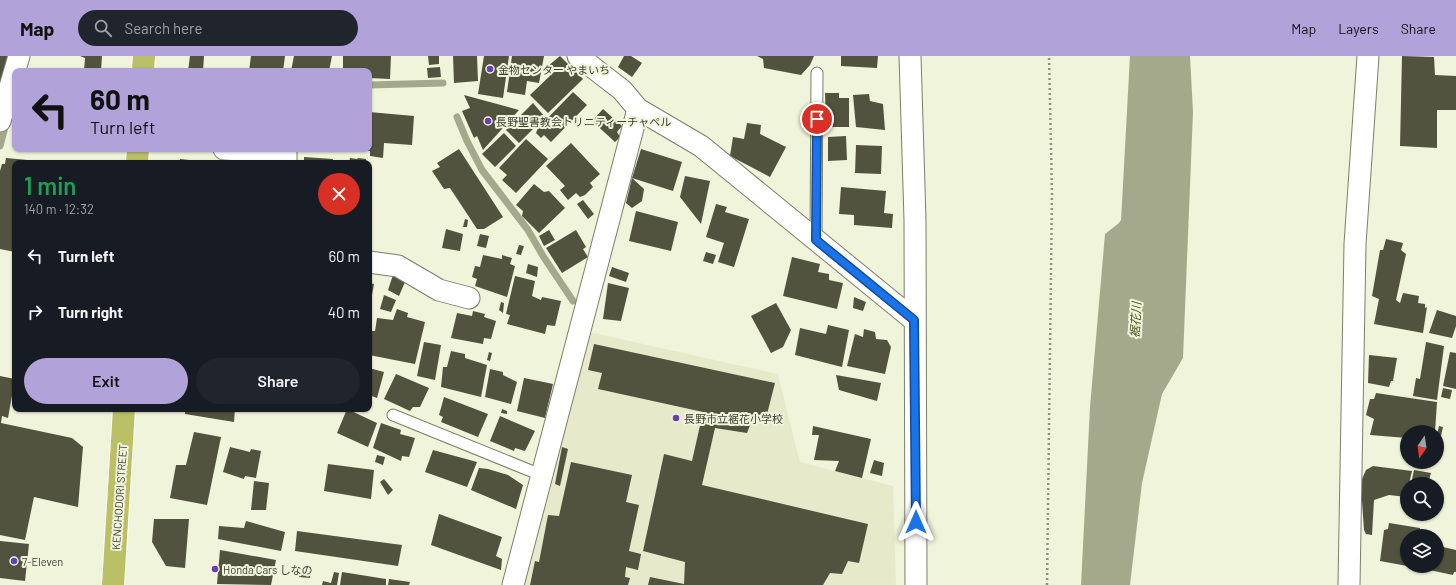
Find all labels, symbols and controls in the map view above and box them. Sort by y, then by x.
search box [78,10,358,46]
text: Map [20,17,54,40]
icon: search [92,17,114,39]
text: Search here [124,19,202,37]
text: Map [1291,20,1316,37]
text: Layers [1338,20,1379,37]
text: Share [1401,20,1436,37]
place label: 金物センター やまいち [498,63,610,76]
marker: 金物センター やまいち [485,64,495,74]
text: 60 m [90,82,150,116]
icon: left [24,84,76,136]
pin [800,102,834,136]
icon: arrive [806,108,828,130]
place label: 長野聖書教会トリニティーチャペル [496,115,671,128]
text: Turn left [90,116,156,138]
marker: 長野聖書教会トリニティーチャペル [483,116,493,126]
text: 1 min [24,171,76,200]
button: close [318,173,360,215]
text: 140 m · 12:32 [24,201,94,217]
icon: left [24,245,46,267]
text: Turn left [58,247,114,265]
text: 60 m [328,247,360,265]
water label: 裾花川 [1127,300,1143,338]
icon: right [24,301,46,323]
text: Turn right [58,303,123,321]
text: 40 m [328,303,360,321]
button: Exit [24,358,188,404]
button: Share [196,358,360,404]
place label: 長野市立裾花小学校 [684,412,783,425]
marker: 長野市立裾花小学校 [671,413,681,423]
north arrow [1400,425,1444,469]
map controls [1400,425,1444,573]
street label: KENCHODORI STREET [109,444,129,550]
button: search [1400,477,1444,521]
position arrow [895,501,937,543]
button: layers [1400,529,1444,573]
place label: 7-Eleven [22,555,63,568]
marker: 7-Eleven [9,556,19,566]
place label: Honda Cars しなの [223,563,313,576]
marker: Honda Cars しなの [210,564,220,574]

